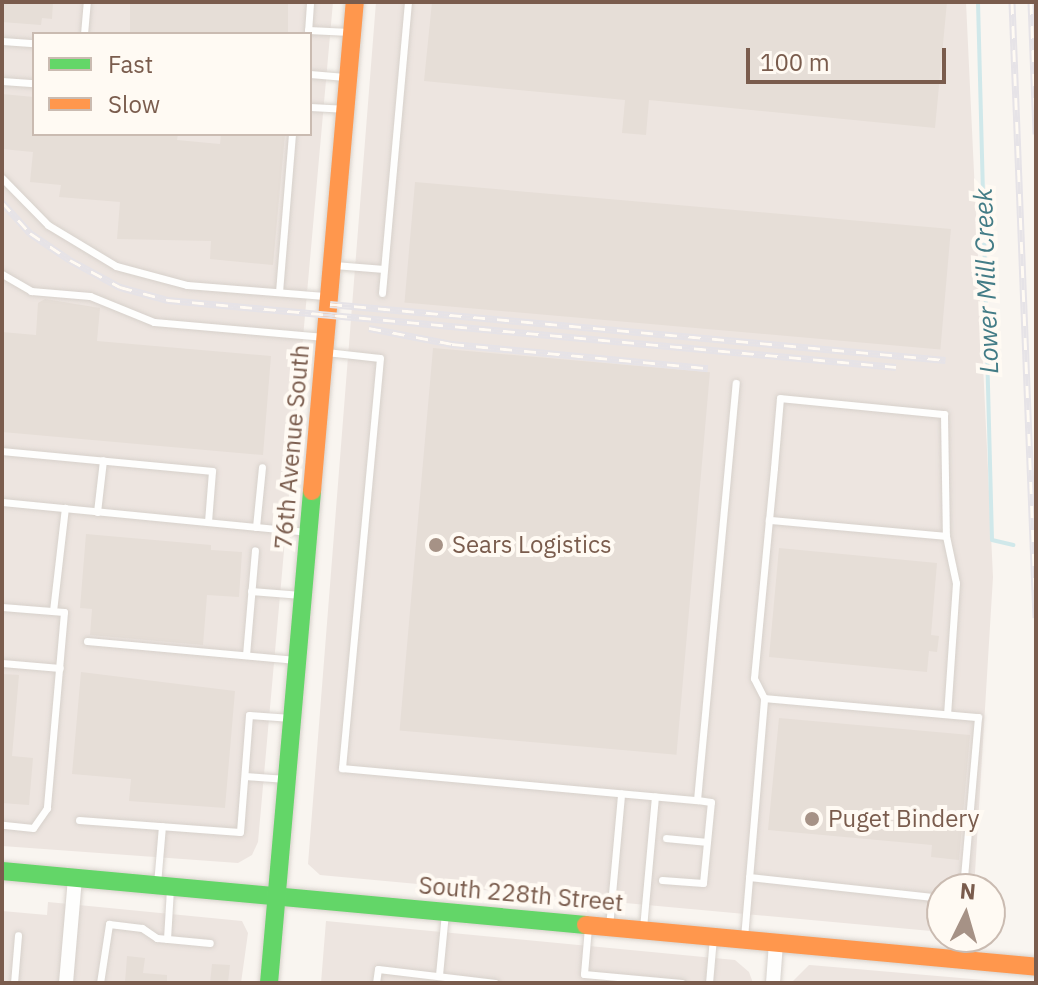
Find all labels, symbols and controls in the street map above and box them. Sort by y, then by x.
legend [32,32,312,136]
scale bar [750,32,950,82]
text: 100 m [760,46,830,78]
text: Fast [108,48,153,80]
text: Slow [108,88,160,120]
water label: Lower Mill Creek [967,188,1005,374]
street label: 76th Avenue South [269,343,315,551]
place label: Sears Logistics [452,531,612,559]
marker: Sears Logistics [427,536,445,554]
place label: Puget Bindery [828,805,979,833]
marker: Puget Bindery [803,810,821,828]
street label: South 228th Street [417,871,625,917]
north arrow [926,873,1006,953]
text: N [959,875,977,906]

